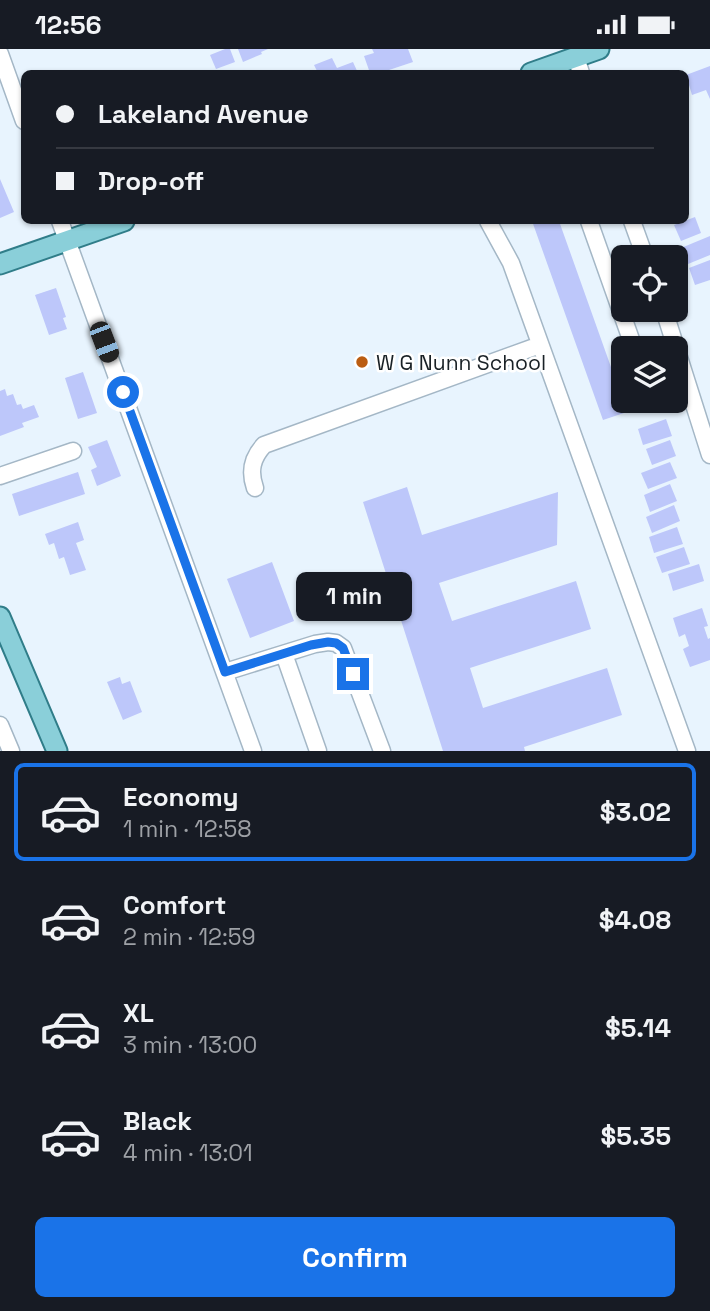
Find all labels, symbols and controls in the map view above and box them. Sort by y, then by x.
text: 12:56 [35,8,102,42]
text: Lakeland Avenue [98,97,309,131]
text: Drop-off [98,164,204,198]
map controls [611,245,688,413]
button: locate [611,245,688,322]
car [87,319,122,365]
button: layers [611,336,688,413]
place label: W G Nunn School [376,349,546,376]
marker: W G Nunn School [354,354,370,370]
route start [107,376,139,408]
callout: 1 min [295,573,411,621]
text: 1 min [326,581,382,611]
route end [337,658,369,690]
text: Economy [123,780,239,814]
icon: car [39,781,102,844]
text: $3.02 [600,795,671,829]
text: 1 min · 12:58 [123,814,252,844]
text: Comfort [123,888,226,922]
icon: car [39,889,102,952]
text: $4.08 [599,903,671,937]
text: 2 min · 12:59 [123,922,256,952]
text: XL [123,996,154,1030]
icon: car [39,997,102,1060]
text: $5.14 [605,1011,671,1045]
text: 3 min · 13:00 [123,1030,257,1060]
text: Black [123,1104,192,1138]
icon: car [39,1105,102,1168]
text: $5.35 [600,1119,671,1153]
text: 4 min · 13:01 [123,1138,253,1168]
button: Confirm [35,1217,675,1297]

